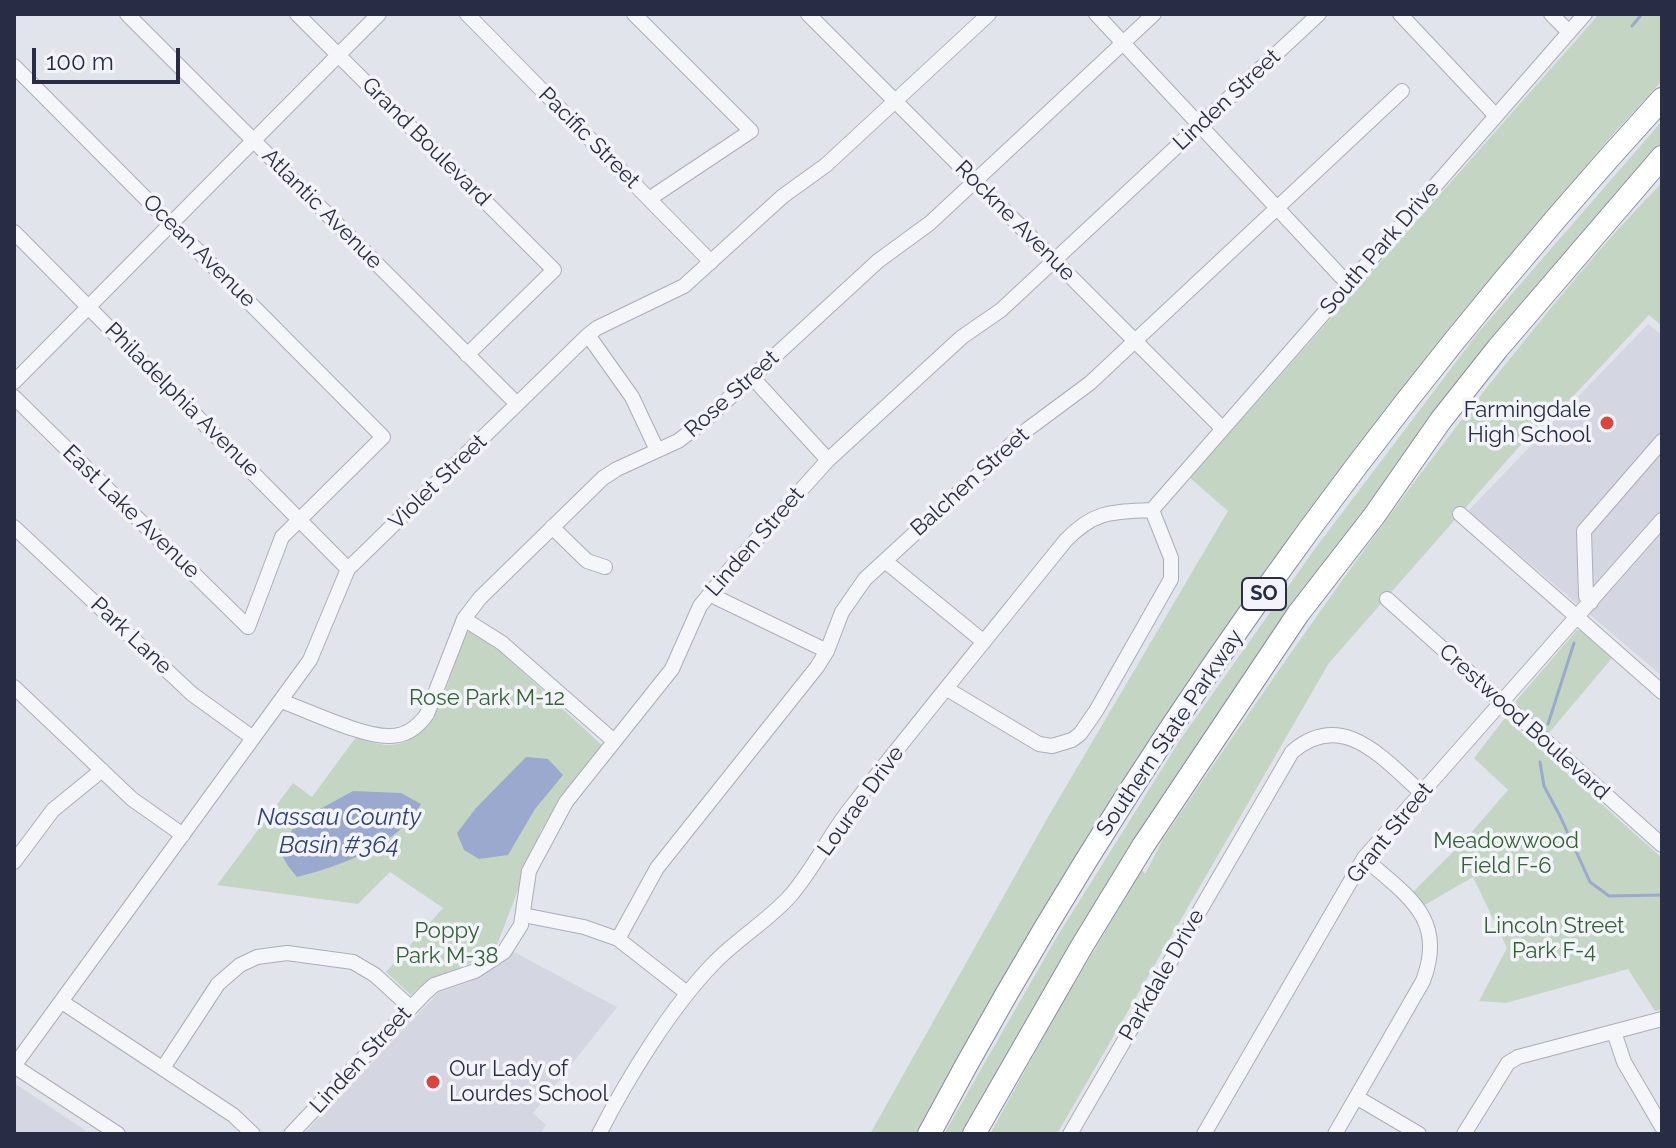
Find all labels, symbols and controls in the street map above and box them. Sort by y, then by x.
scale bar [36,32,184,82]
street label: Linden Street [1168,44,1286,156]
text: 100 m [46,47,114,76]
street label: Grand Boulevard [356,72,496,212]
street label: Pacific Street [533,82,645,194]
street label: Atlantic Avenue [256,143,388,275]
street label: Rockne Avenue [949,155,1081,287]
street label: South Park Drive [1315,176,1445,320]
street label: Ocean Avenue [137,189,261,313]
street label: Philadelphia Avenue [99,317,265,483]
street label: Rose Street [680,345,784,443]
place label: Farmingdale High School [1464,397,1591,448]
marker: Farmingdale High School [1598,414,1616,432]
street label: Balchen Street [905,422,1035,542]
street label: Violet Street [384,429,492,535]
street label: East Lake Avenue [57,440,205,584]
street label: Linden Street [700,482,810,602]
road number: SO [1242,578,1286,610]
street label: Park Lane [85,592,177,680]
street label: Southern State Parkway [1091,625,1249,841]
street label: Crestwood Boulevard [1433,639,1615,805]
park label: Rose Park M-12 [409,685,565,711]
street label: Lourae Drive [812,741,910,861]
street label: Grant Street [1341,777,1439,889]
water label: Nassau County Basin #364 [257,804,421,860]
park label: Meadowwood Field F-6 [1433,828,1579,880]
street label: Parkdale Drive [1114,905,1210,1045]
park label: Lincoln Street Park F-4 [1484,913,1624,964]
park label: Poppy Park M-38 [395,918,499,970]
street label: Linden Street [305,1001,417,1119]
place label: Our Lady of Lourdes School [449,1056,608,1108]
marker: Our Lady of Lourdes School [424,1073,442,1091]

